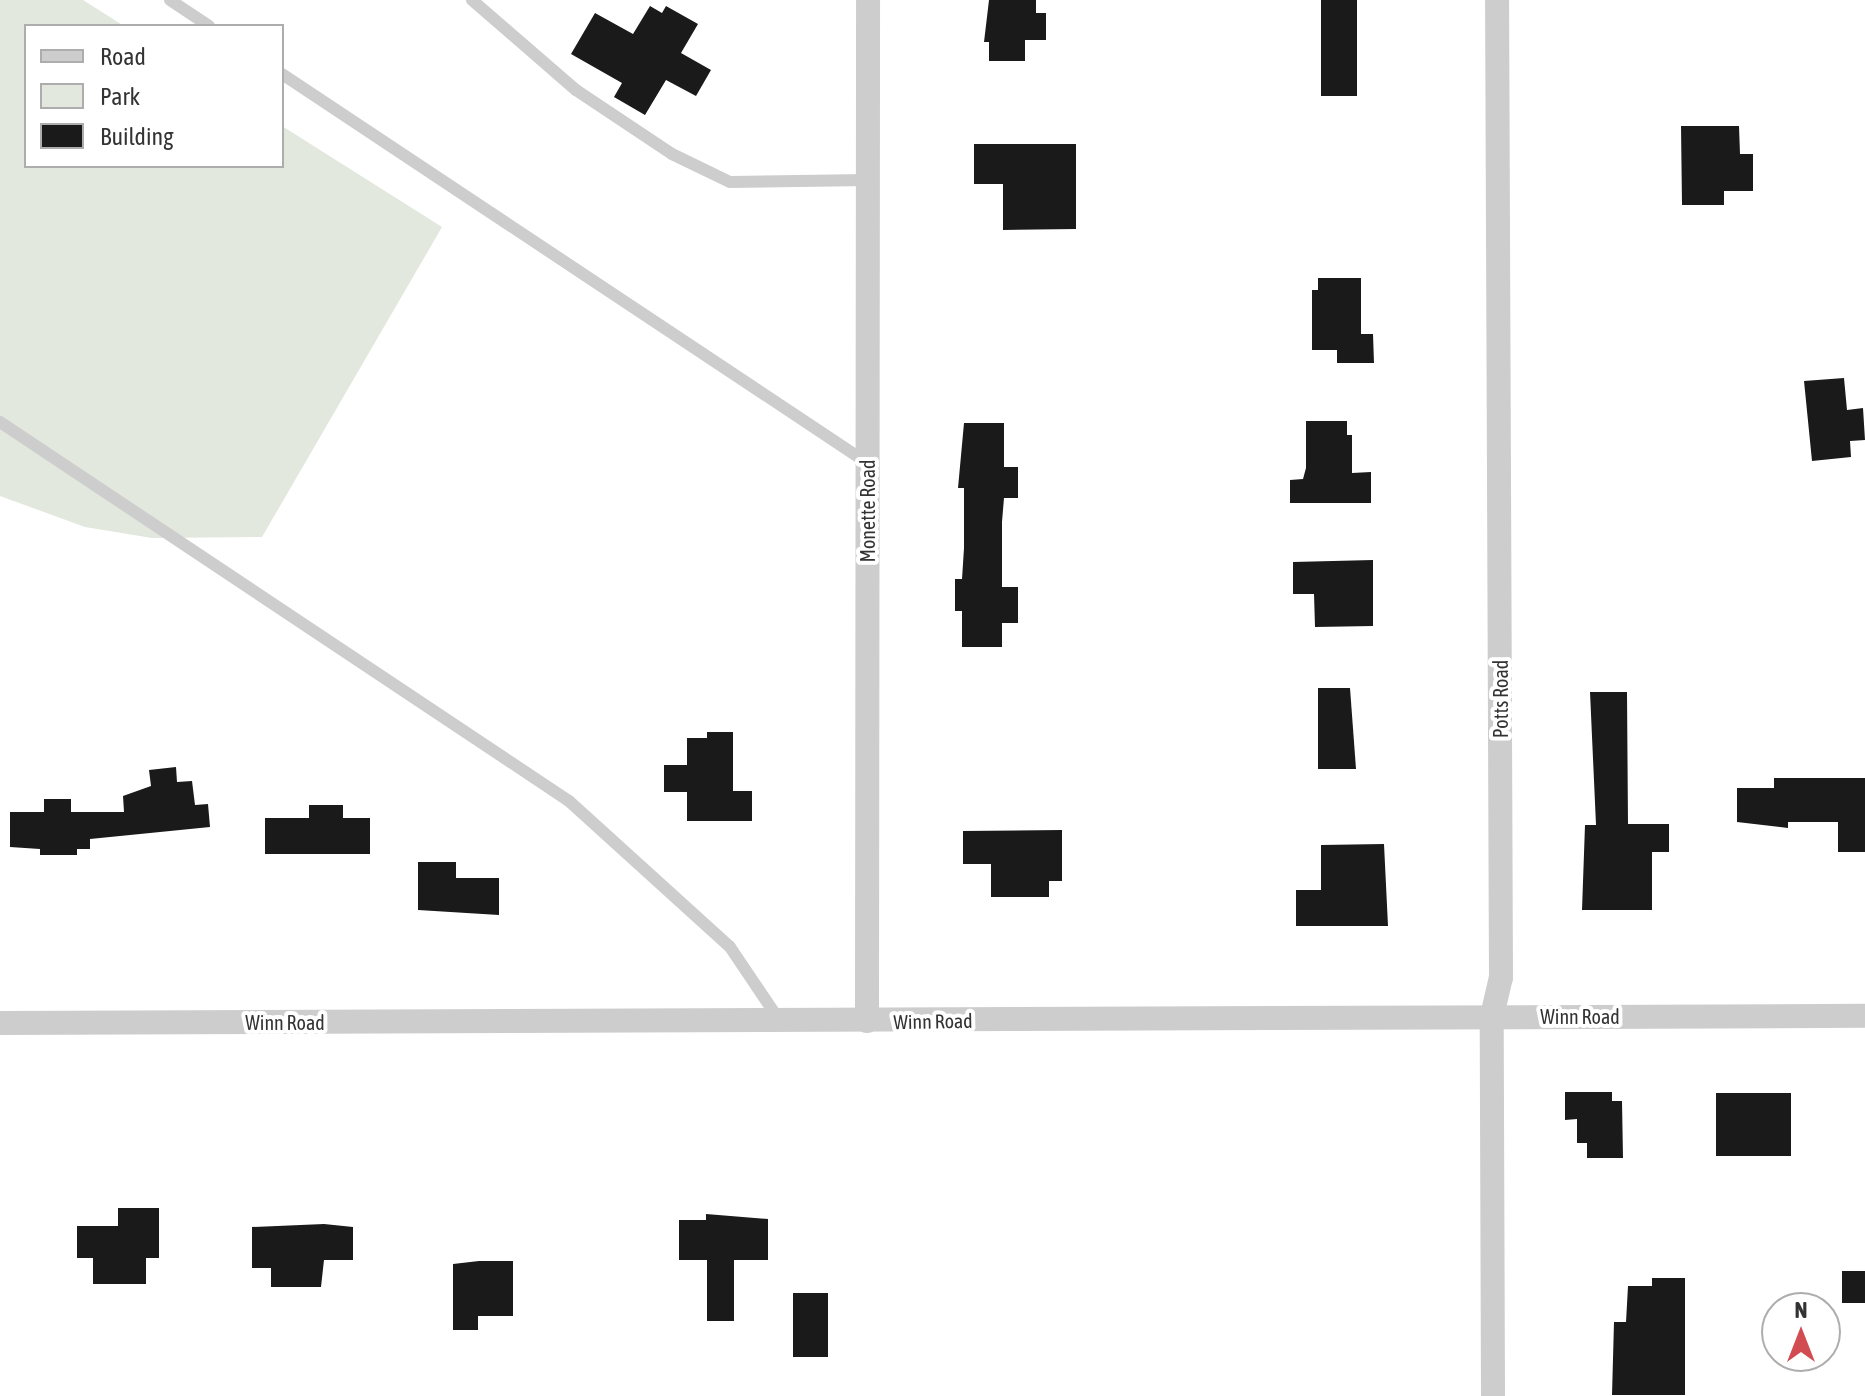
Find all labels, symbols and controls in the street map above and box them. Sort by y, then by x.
legend [24,24,284,168]
text: Road [100,43,146,70]
text: Park [100,83,140,110]
text: Building [100,123,173,150]
street label: Monette Road [855,460,879,562]
street label: Potts Road [1488,660,1512,738]
street label: Winn Road [1540,1004,1620,1028]
street label: Winn Road [893,1008,973,1034]
street label: Winn Road [245,1010,325,1034]
north arrow [1761,1292,1841,1372]
text: N [1795,1297,1807,1323]

